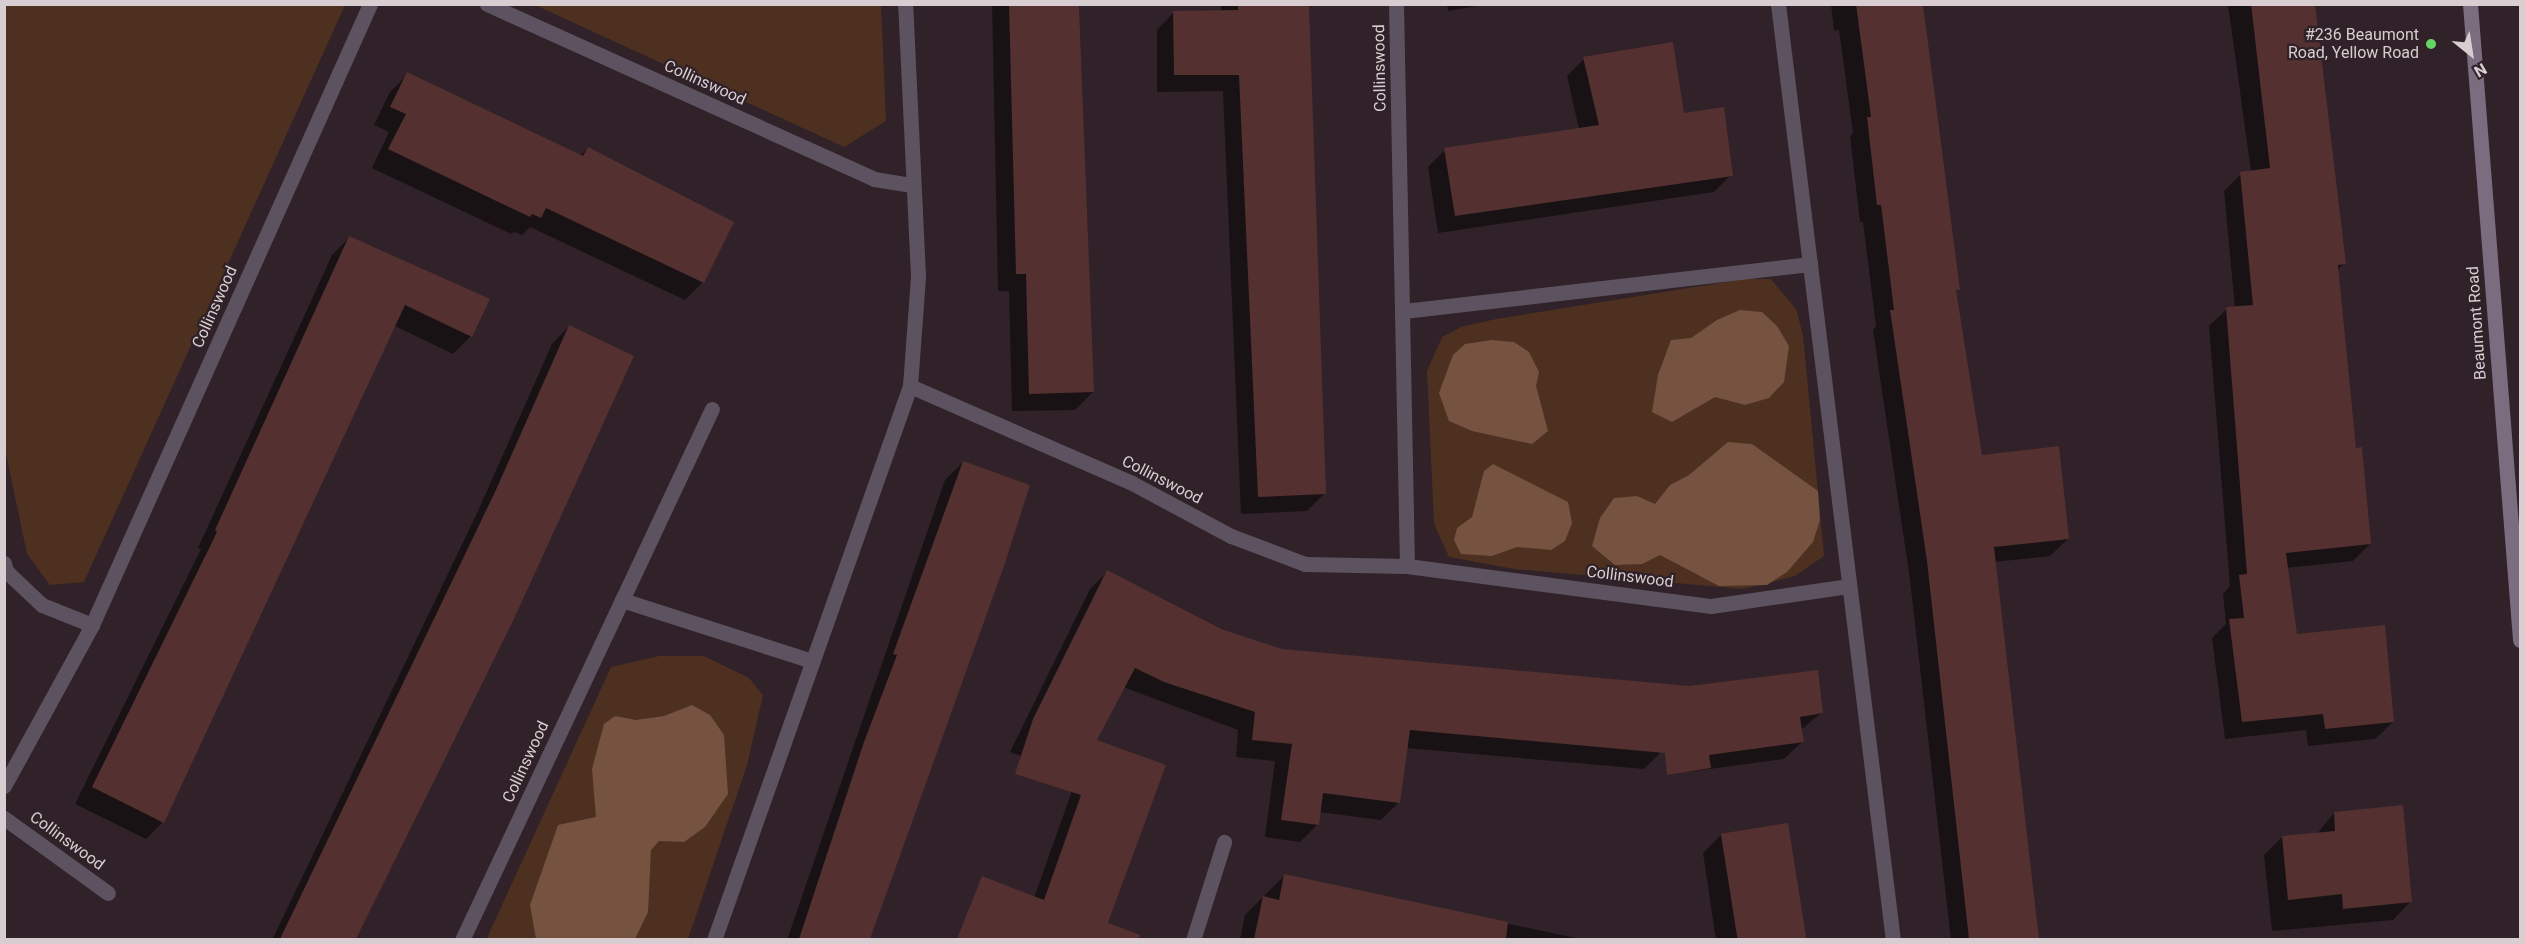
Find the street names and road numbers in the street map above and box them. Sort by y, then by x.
street label: Collinswood [1370,24,1390,112]
street label: Collinswood [661,56,749,110]
street label: Collinswood [188,263,242,351]
street label: Beaumont Road [2463,266,2491,380]
street label: Collinswood [1119,452,1205,508]
street label: Collinswood [1585,562,1675,592]
street label: Collinswood [499,718,553,806]
street label: Collinswood [26,807,108,875]

